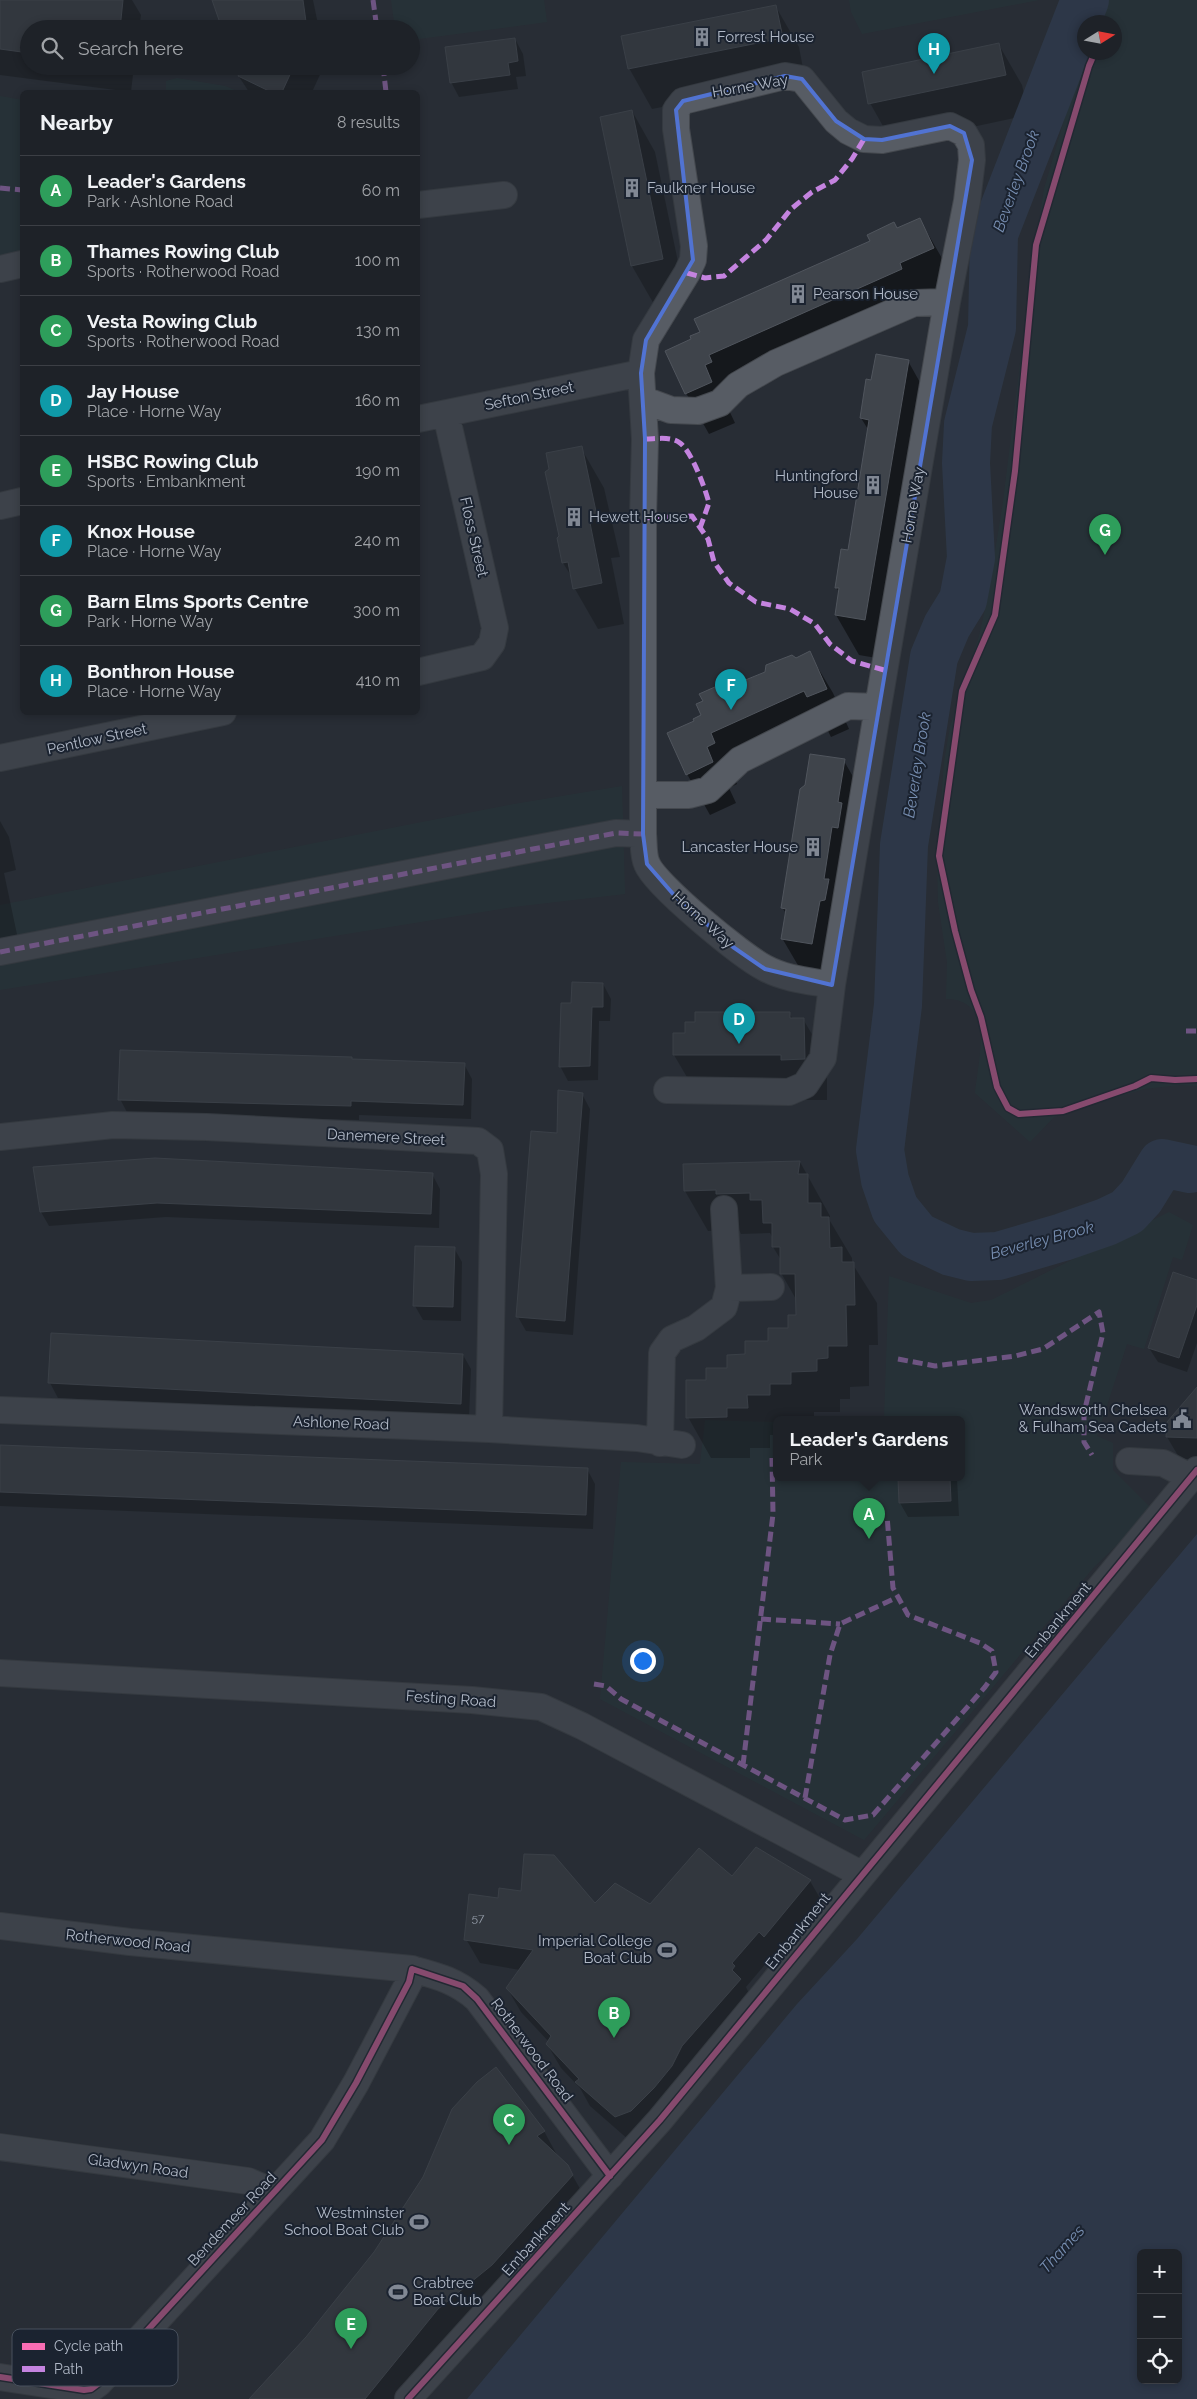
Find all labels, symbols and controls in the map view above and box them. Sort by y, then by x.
north arrow [1077,15,1122,60]
search box [20,20,420,75]
building icon: Forrest House [691,26,713,48]
place label: Forrest House [717,28,814,46]
pin: H [918,33,950,74]
icon: search [38,34,66,62]
text: Search here [78,37,184,59]
street label: Horne Way [711,70,789,102]
text: Nearby [40,110,113,135]
text: 8 results [337,113,400,132]
water label: Beverley Brook [989,127,1043,234]
text: Leader's Gardens [87,170,246,192]
building icon: Faulkner House [621,177,643,199]
place label: Faulkner House [647,179,755,197]
text: A [51,181,61,200]
text: 60 m [362,181,400,200]
text: Park · Ashlone Road [87,192,233,211]
text: Thames Rowing Club [87,240,279,262]
text: B [51,251,61,270]
text: 100 m [355,251,400,270]
text: Sports · Rotherwood Road [87,262,279,281]
building icon: Pearson House [787,283,809,305]
place label: Pearson House [813,285,918,303]
text: Vesta Rowing Club [87,310,257,332]
text: C [51,321,61,340]
text: 130 m [356,321,400,340]
text: Sports · Rotherwood Road [87,332,279,351]
street label: Sefton Street [483,378,575,414]
text: Jay House [87,380,179,402]
text: D [50,391,62,410]
text: 160 m [355,391,400,410]
text: Place · Horne Way [87,402,221,421]
text: HSBC Rowing Club [87,450,259,472]
text: E [51,461,61,480]
text: 190 m [355,461,400,480]
street label: Horne Way [897,466,929,544]
place label: Huntingford House [775,467,858,502]
text: Sports · Embankment [87,472,245,491]
building icon: Huntingford House [862,474,884,496]
street label: Floss Street [456,495,492,579]
building icon: Hewett House [563,506,585,528]
place label: Hewett House [589,508,688,526]
pin: G [1089,514,1121,555]
text: Knox House [87,520,195,542]
text: F [51,531,61,550]
text: 240 m [354,531,400,550]
text: Place · Horne Way [87,542,221,561]
text: Barn Elms Sports Centre [87,590,309,612]
text: G [50,601,62,620]
text: 300 m [353,601,400,620]
text: Park · Horne Way [87,612,213,631]
text: Bonthron House [87,660,234,682]
pin: F [715,669,747,710]
text: H [50,671,62,690]
text: 410 m [356,671,400,690]
text: Place · Horne Way [87,682,221,701]
water label: Beverley Brook [899,710,935,819]
street label: Pentlow Street [45,720,149,758]
building icon: Lancaster House [802,836,824,858]
place label: Lancaster House [681,838,798,856]
street label: Horne Way [668,888,738,952]
pin: D [723,1003,755,1044]
street label: Danemere Street [326,1125,446,1149]
water label: Beverley Brook [988,1217,1096,1263]
place label: Wandsworth Chelsea & Fulham Sea Cadets [1019,1401,1167,1436]
public building icon: Wandsworth Chelsea & Fulham Sea Cadets [1171,1408,1193,1430]
street label: Ashlone Road [293,1412,389,1434]
popup [773,1416,965,1481]
text: Leader's Gardens [790,1428,948,1450]
text: Park [790,1450,822,1469]
pin: A [853,1498,885,1539]
street label: Embankment [1021,1578,1095,1662]
your location [630,1648,656,1674]
street label: Festing Road [405,1687,497,1711]
street label: Embankment [762,1889,834,1973]
house number: 57 [472,1911,485,1925]
street label: Rotherwood Road [65,1926,191,1956]
place label: Imperial College Boat Club [538,1932,652,1967]
sports icon: Imperial College Boat Club [656,1939,678,1961]
street label: Rotherwood Road [487,1995,577,2105]
pin: B [598,1997,630,2038]
pin: C [493,2104,525,2145]
street label: Gladwyn Road [87,2150,189,2182]
street label: Bendemeer Road [184,2168,280,2270]
street label: Embankment [498,2198,574,2280]
place label: Westminster School Boat Club [284,2204,405,2239]
sports icon: Westminster School Boat Club [408,2211,430,2233]
water label: Thames [1036,2221,1089,2277]
map controls [1137,2249,1182,2384]
button: + [1137,2249,1182,2294]
place label: Crabtree Boat Club [413,2274,481,2309]
sports icon: Crabtree Boat Club [387,2281,409,2303]
button: − [1137,2294,1182,2339]
pin: E [335,2308,367,2349]
legend [12,2329,178,2386]
text: Cycle path [54,2338,123,2354]
button: locate [1137,2339,1182,2384]
text: Path [54,2361,83,2377]

